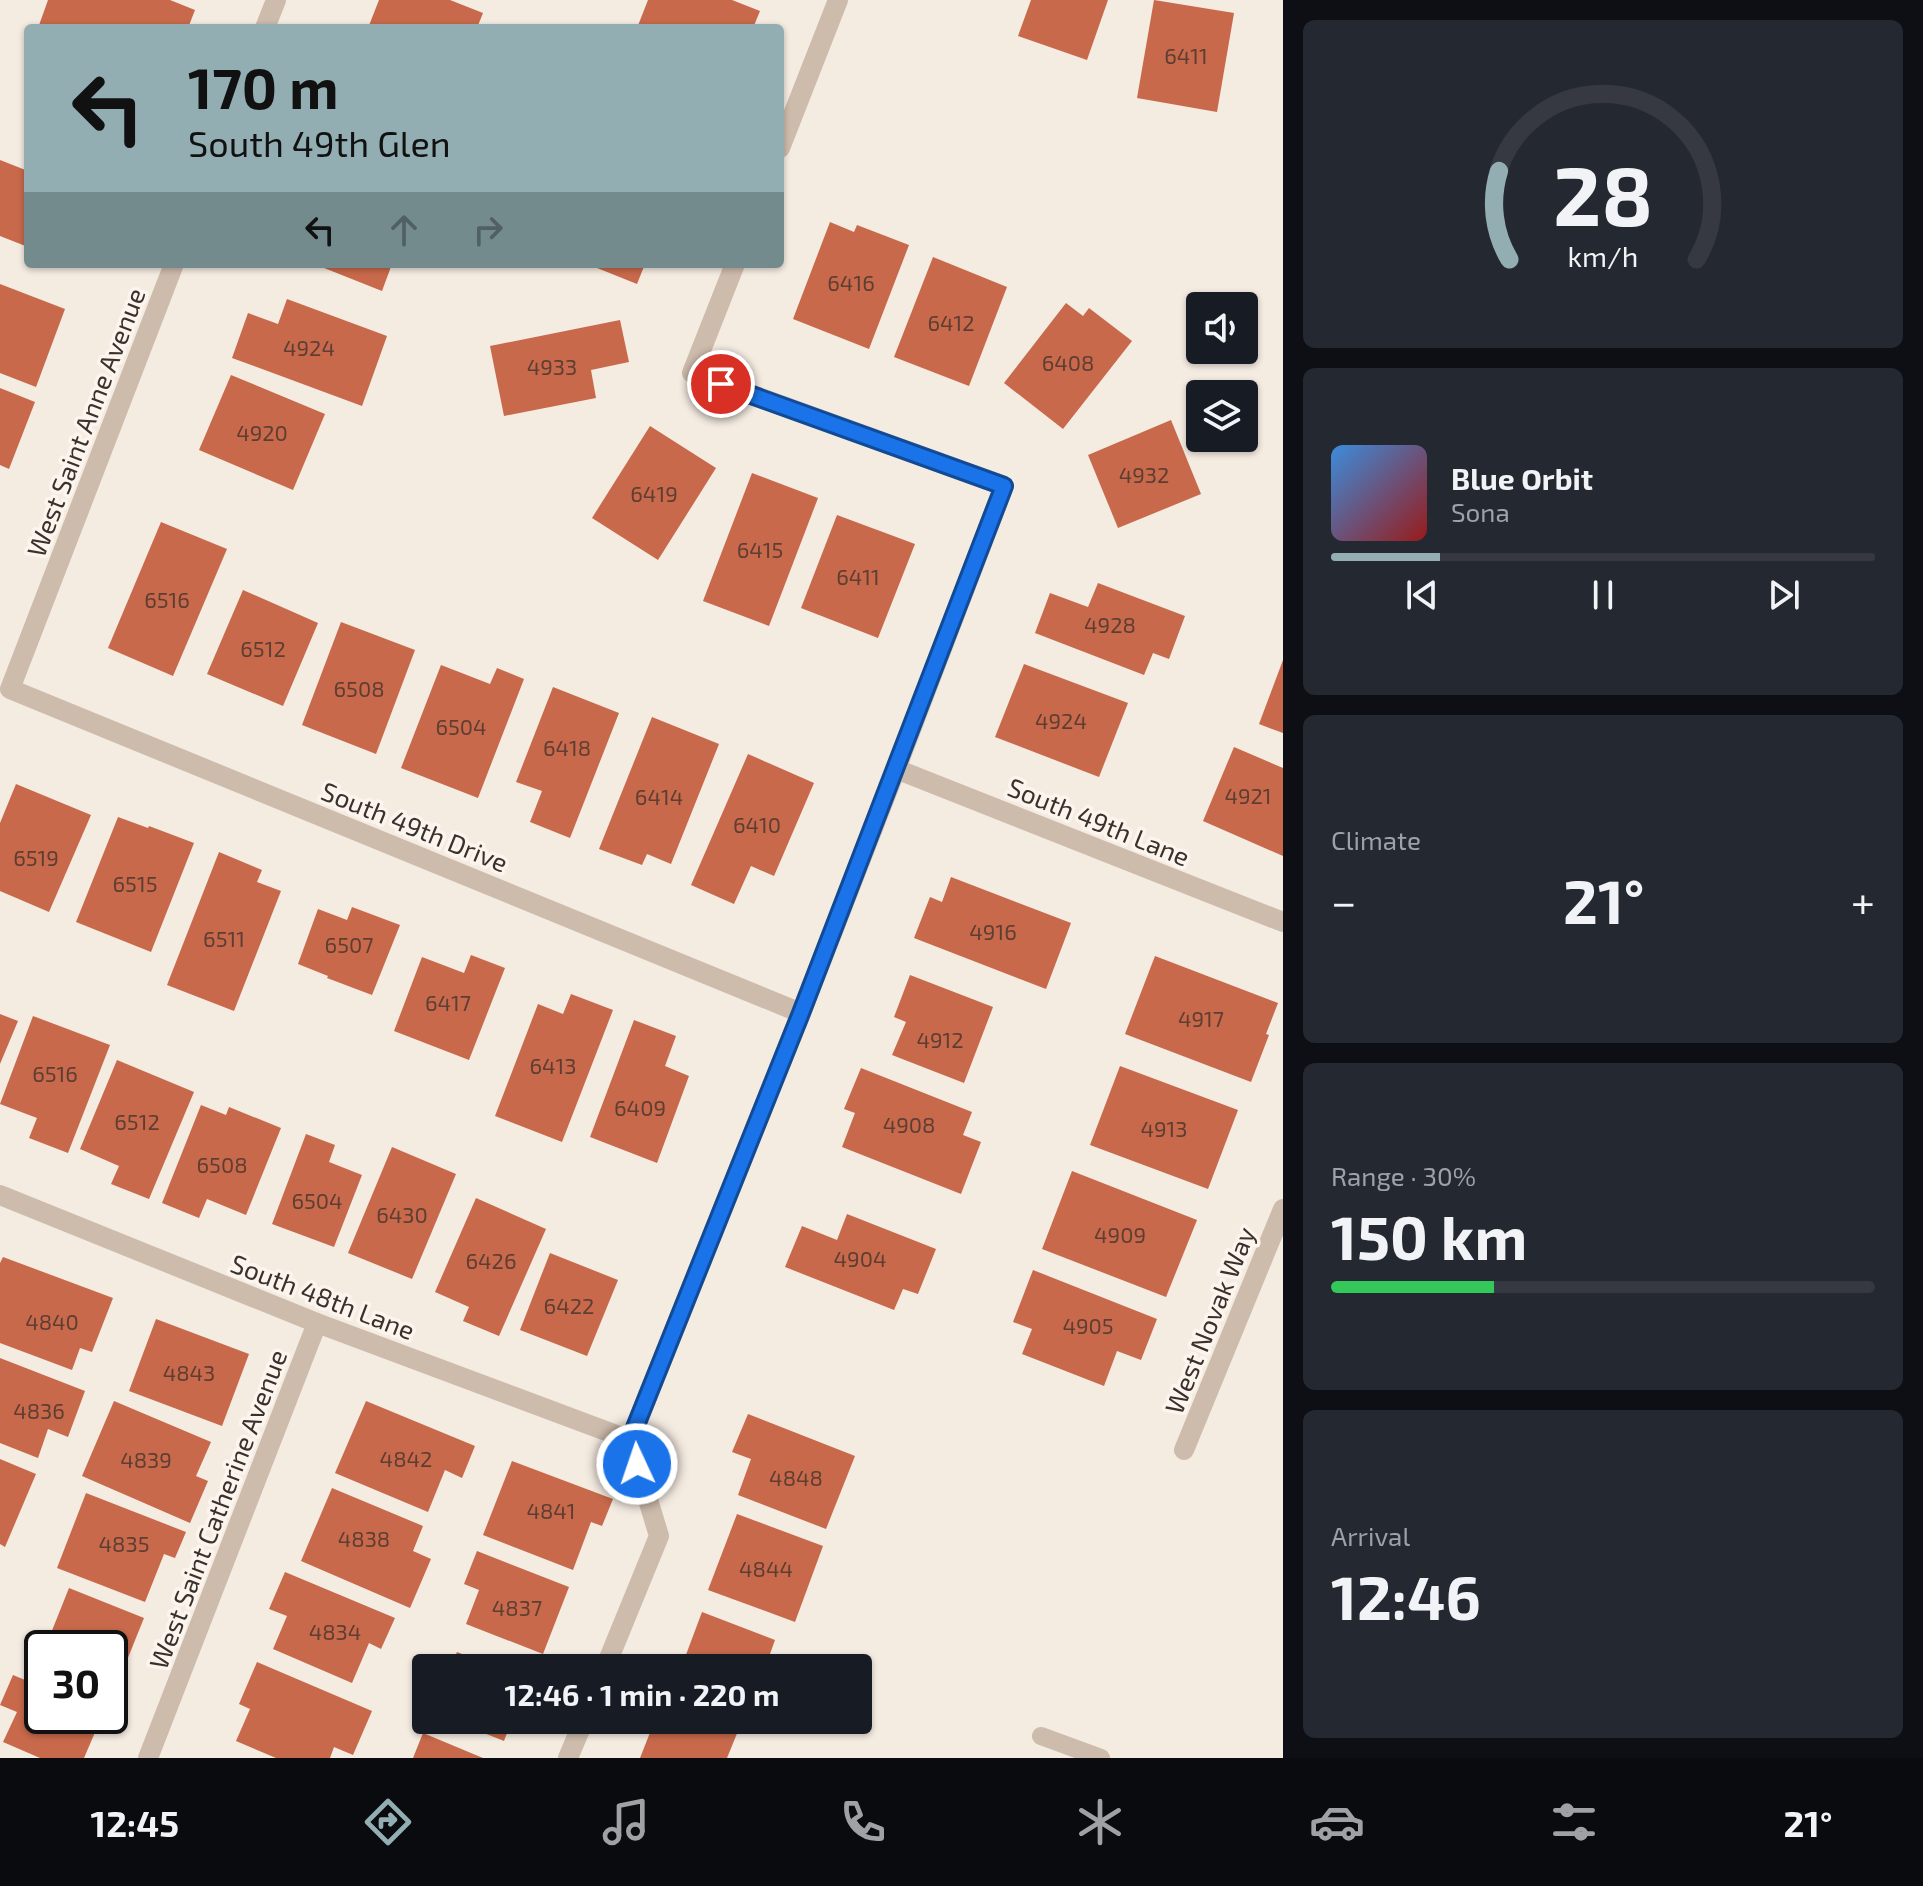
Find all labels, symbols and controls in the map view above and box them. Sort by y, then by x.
house number: 6411 [1164,42,1208,68]
text: 170 m [188,53,339,120]
icon: left [56,56,160,160]
text: South 49th Glen [188,121,451,164]
text: 28 [1553,142,1653,242]
icon: left [298,208,342,252]
icon: ahead [382,208,426,252]
icon: right [466,208,510,252]
text: km/h [1568,238,1638,273]
house number: 6416 [827,269,875,295]
street label: West Saint Anne Avenue [19,283,151,561]
map controls [1186,292,1258,452]
button: sound [1186,292,1258,364]
house number: 6412 [927,309,975,335]
house number: 4924 [283,334,335,360]
house number: 6408 [1042,349,1094,375]
pin [687,350,755,418]
house number: 4933 [527,353,577,379]
icon: arrive [699,362,743,406]
button: layers [1186,380,1258,452]
house number: 4920 [236,419,288,445]
text: Blue Orbit [1451,460,1593,496]
house number: 4932 [1119,461,1169,487]
house number: 6419 [630,480,678,506]
text: Sona [1451,496,1510,527]
house number: 6415 [737,536,783,562]
house number: 6411 [836,563,880,589]
icon: previous [1400,573,1444,617]
icon: pause [1581,573,1625,617]
icon: next [1762,573,1806,617]
house number: 6516 [144,586,190,612]
house number: 4928 [1084,611,1136,637]
house number: 6512 [240,635,286,661]
house number: 6508 [334,675,385,701]
house number: 4924 [1035,707,1087,733]
house number: 6504 [435,713,487,739]
house number: 6418 [543,734,591,760]
street label: South 49th Lane [1004,770,1194,872]
street label: South 49th Drive [317,774,513,878]
house number: 4921 [1224,782,1272,808]
house number: 6414 [635,783,683,809]
house number: 6410 [733,811,781,837]
text: Climate [1331,824,1421,855]
house number: 6519 [13,844,59,870]
text: 21° [1563,864,1644,936]
house number: 6515 [113,870,157,896]
text: − [1331,874,1357,927]
text: + [1851,874,1875,927]
house number: 4916 [969,918,1017,944]
house number: 6511 [203,925,245,951]
house number: 6507 [325,931,373,957]
house number: 6417 [425,989,471,1015]
house number: 4917 [1178,1005,1224,1031]
house number: 4912 [916,1026,964,1052]
house number: 6413 [529,1052,577,1078]
house number: 6516 [32,1060,78,1086]
house number: 6409 [614,1094,666,1120]
house number: 6512 [114,1108,160,1134]
house number: 4908 [883,1111,935,1137]
house number: 4913 [1140,1115,1188,1141]
house number: 6508 [197,1151,248,1177]
text: Range · 30% [1331,1160,1476,1191]
house number: 6504 [291,1187,343,1213]
text: 150 km [1331,1200,1527,1272]
house number: 6430 [376,1201,428,1227]
house number: 4909 [1094,1221,1146,1247]
street label: West Novak Way [1157,1222,1261,1418]
house number: 4904 [834,1245,886,1271]
street label: South 48th Lane [227,1247,419,1345]
house number: 6426 [465,1247,517,1273]
house number: 6422 [544,1292,594,1318]
house number: 4840 [25,1308,79,1334]
house number: 4905 [1062,1312,1114,1338]
street label: West Saint Catherine Avenue [142,1345,292,1673]
house number: 4843 [163,1359,215,1385]
house number: 4836 [13,1397,65,1423]
position arrow [595,1422,679,1506]
house number: 4842 [380,1445,432,1471]
house number: 4839 [120,1446,172,1472]
house number: 4848 [769,1464,823,1490]
house number: 4841 [526,1497,576,1523]
text: Arrival [1331,1520,1410,1551]
house number: 4838 [338,1525,390,1551]
house number: 4835 [99,1530,149,1556]
house number: 4844 [739,1555,793,1581]
text: 12:46 [1331,1560,1481,1632]
house number: 4837 [492,1594,542,1620]
house number: 4834 [309,1618,361,1644]
speed limit sign: 30 [24,1630,128,1734]
text: 12:46 · 1 min · 220 m [505,1676,779,1712]
icon: directions [360,1794,416,1850]
icon: music [598,1794,654,1850]
icon: phone [835,1794,891,1850]
icon: climate [1072,1794,1128,1850]
icon: car [1309,1794,1365,1850]
icon: filters [1546,1794,1602,1850]
text: 12:45 [91,1801,179,1844]
text: 21° [1783,1801,1832,1844]

